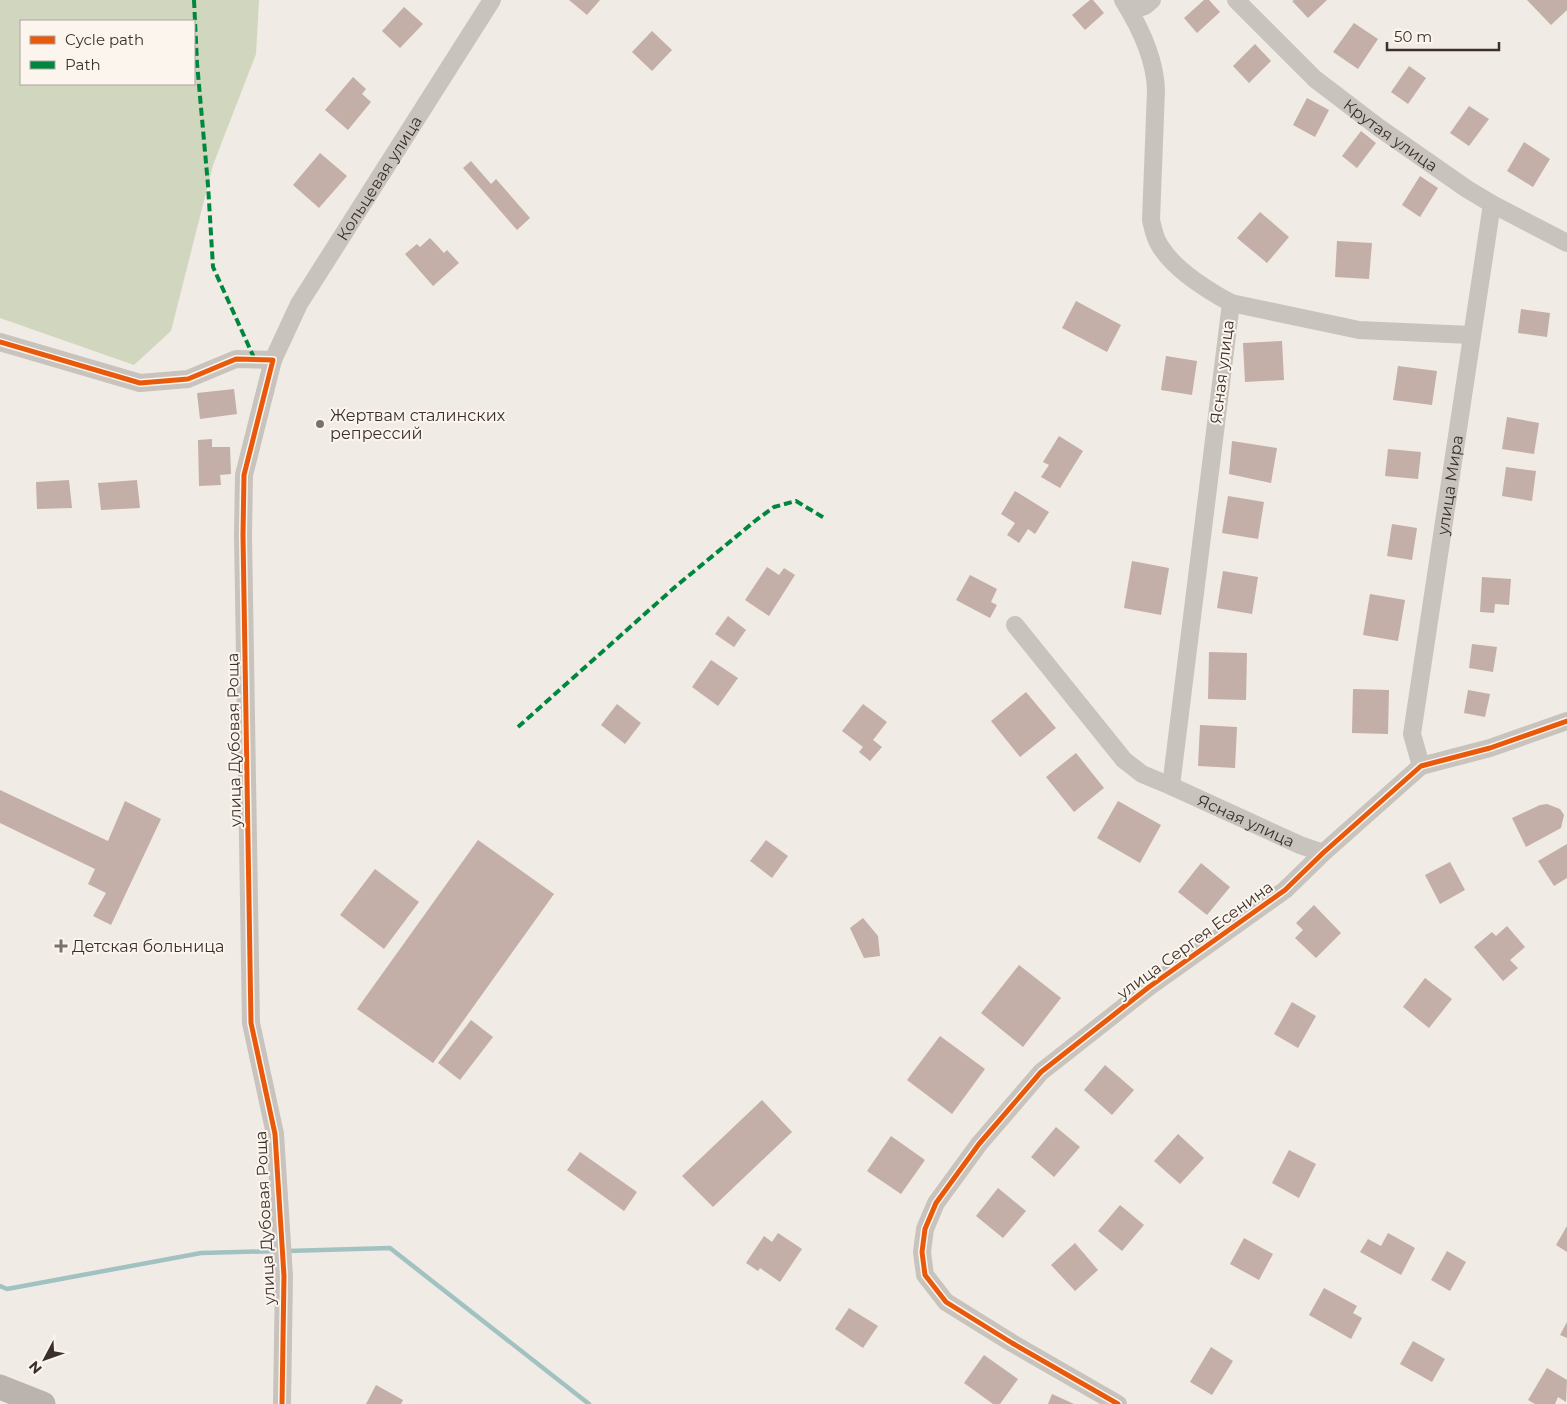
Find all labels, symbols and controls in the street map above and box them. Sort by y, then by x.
legend [20,20,195,85]
scale bar [1387,20,1500,52]
text: 50 m [1394,27,1432,46]
text: Cycle path [65,30,144,49]
text: Path [65,55,101,74]
street label: Крутая улица [1340,95,1442,175]
street label: Кольцевая улица [332,112,426,244]
street label: Ясная улица [1206,319,1238,425]
place label: Жертвам сталинских репрессий [330,406,506,443]
marker: Жертвам сталинских репрессий [314,418,326,430]
street label: улица Мира [1433,434,1466,537]
street label: улица Дубовая Роща [223,653,245,828]
street label: Ясная улица [1195,790,1298,851]
street label: улица Сергея Есенина [1113,877,1277,1004]
place label: Детская больница [72,937,224,956]
marker: Детская больница [54,939,68,953]
street label: улица Дубовая Роща [251,1130,279,1307]
north arrow [20,1334,70,1384]
text: N [25,1357,46,1378]

